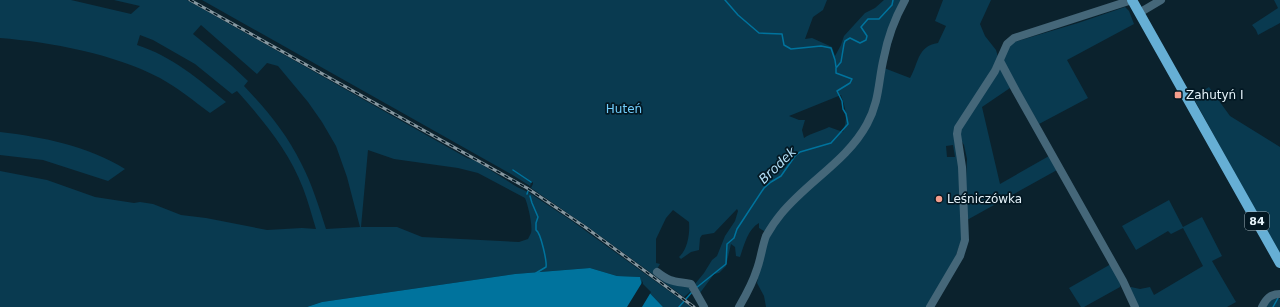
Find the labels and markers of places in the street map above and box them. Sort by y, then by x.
place label: Zahutyń I [1186,88,1244,102]
marker: Zahutyń I [1173,90,1183,100]
place label: Leśniczówka [947,192,1022,206]
marker: Leśniczówka [934,194,944,204]

